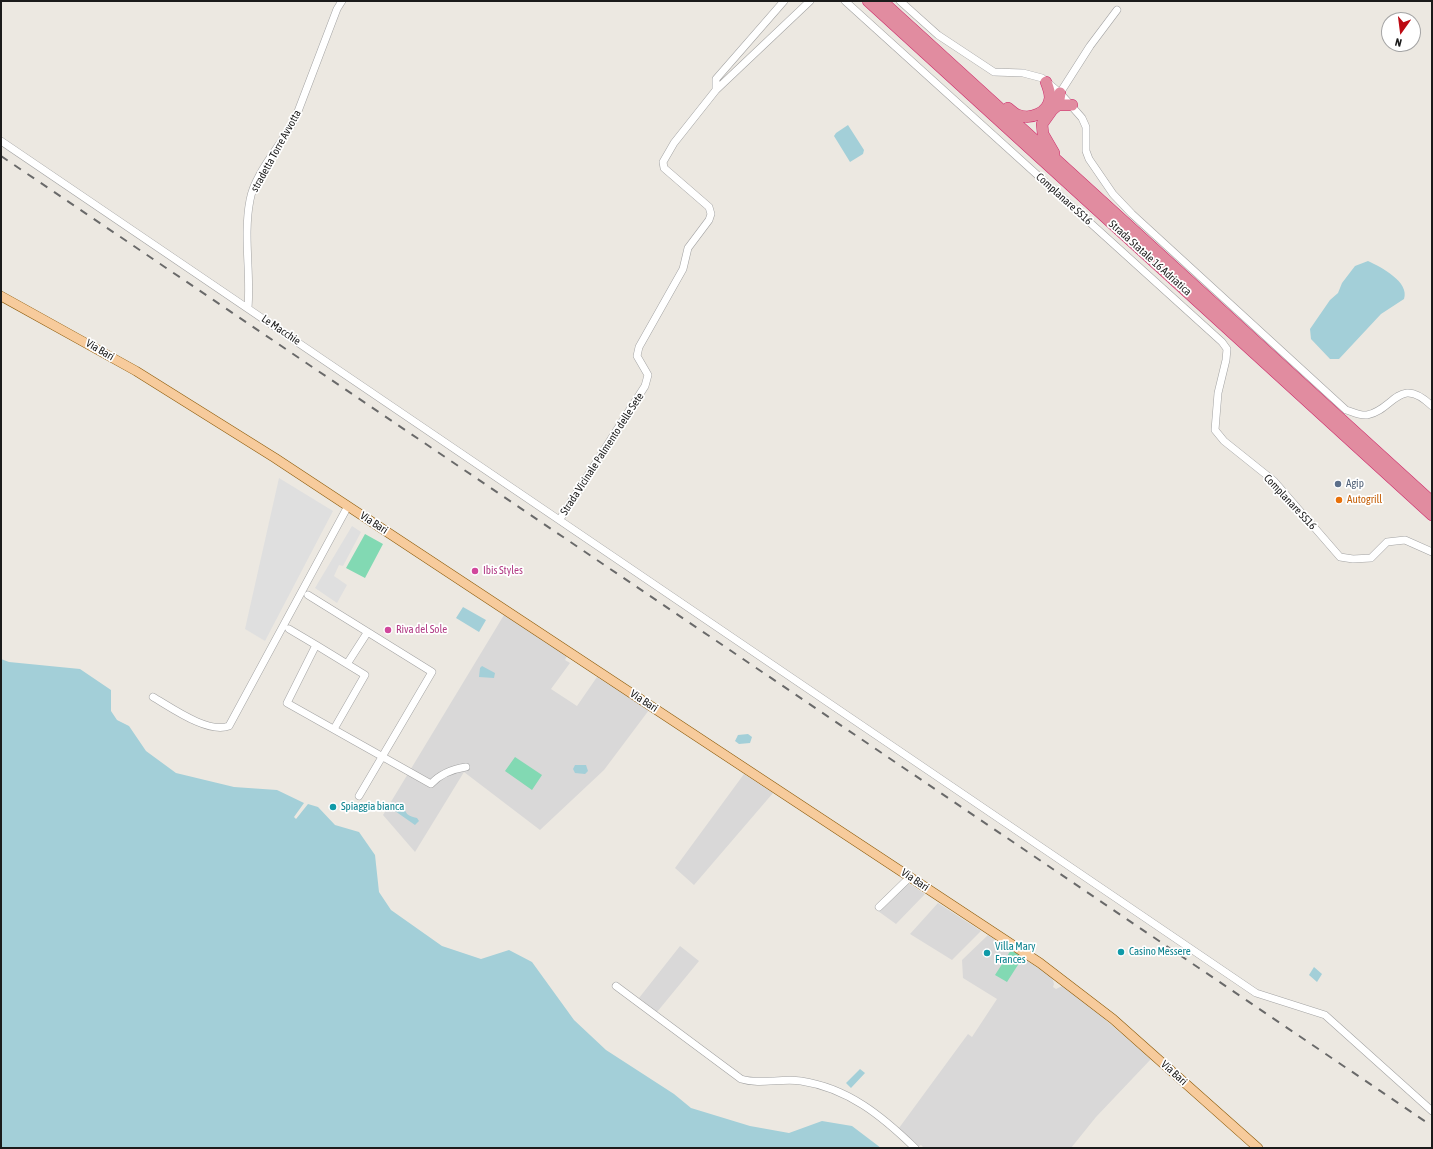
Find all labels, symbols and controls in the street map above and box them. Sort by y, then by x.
north arrow [1381,12,1421,52]
text: N [1394,36,1403,49]
street label: stradetta Torre Avvotta [248,108,304,194]
street label: Complanare SS16 [1033,170,1095,228]
street label: Strada Statale 16 Adriatica [1106,217,1194,299]
street label: Le Macchie [259,312,303,348]
street label: Via Bari [83,337,117,363]
street label: Strada Vicinale Palmento delle Sete [557,390,647,518]
street label: Complanare SS16 [1261,472,1319,532]
place label: Agip [1346,477,1364,491]
marker: Agip [1333,479,1343,489]
place label: Autogrill [1347,493,1382,507]
marker: Autogrill [1334,495,1344,505]
street label: Via Bari [358,509,390,537]
place label: Ibis Styles [483,564,523,578]
marker: Ibis Styles [470,566,480,576]
place label: Riva del Sole [396,623,447,637]
marker: Riva del Sole [383,625,393,635]
street label: Via Bari [628,687,660,715]
place label: Spiaggia bianca [341,800,404,814]
marker: Spiaggia bianca [328,802,338,812]
street label: Via Bari [899,866,931,894]
place label: Villa Mary Frances [995,940,1036,966]
place label: Casino Messere [1129,945,1191,959]
marker: Casino Messere [1116,947,1126,957]
marker: Villa Mary Frances [982,948,992,958]
street label: Via Bari [1158,1058,1190,1088]

